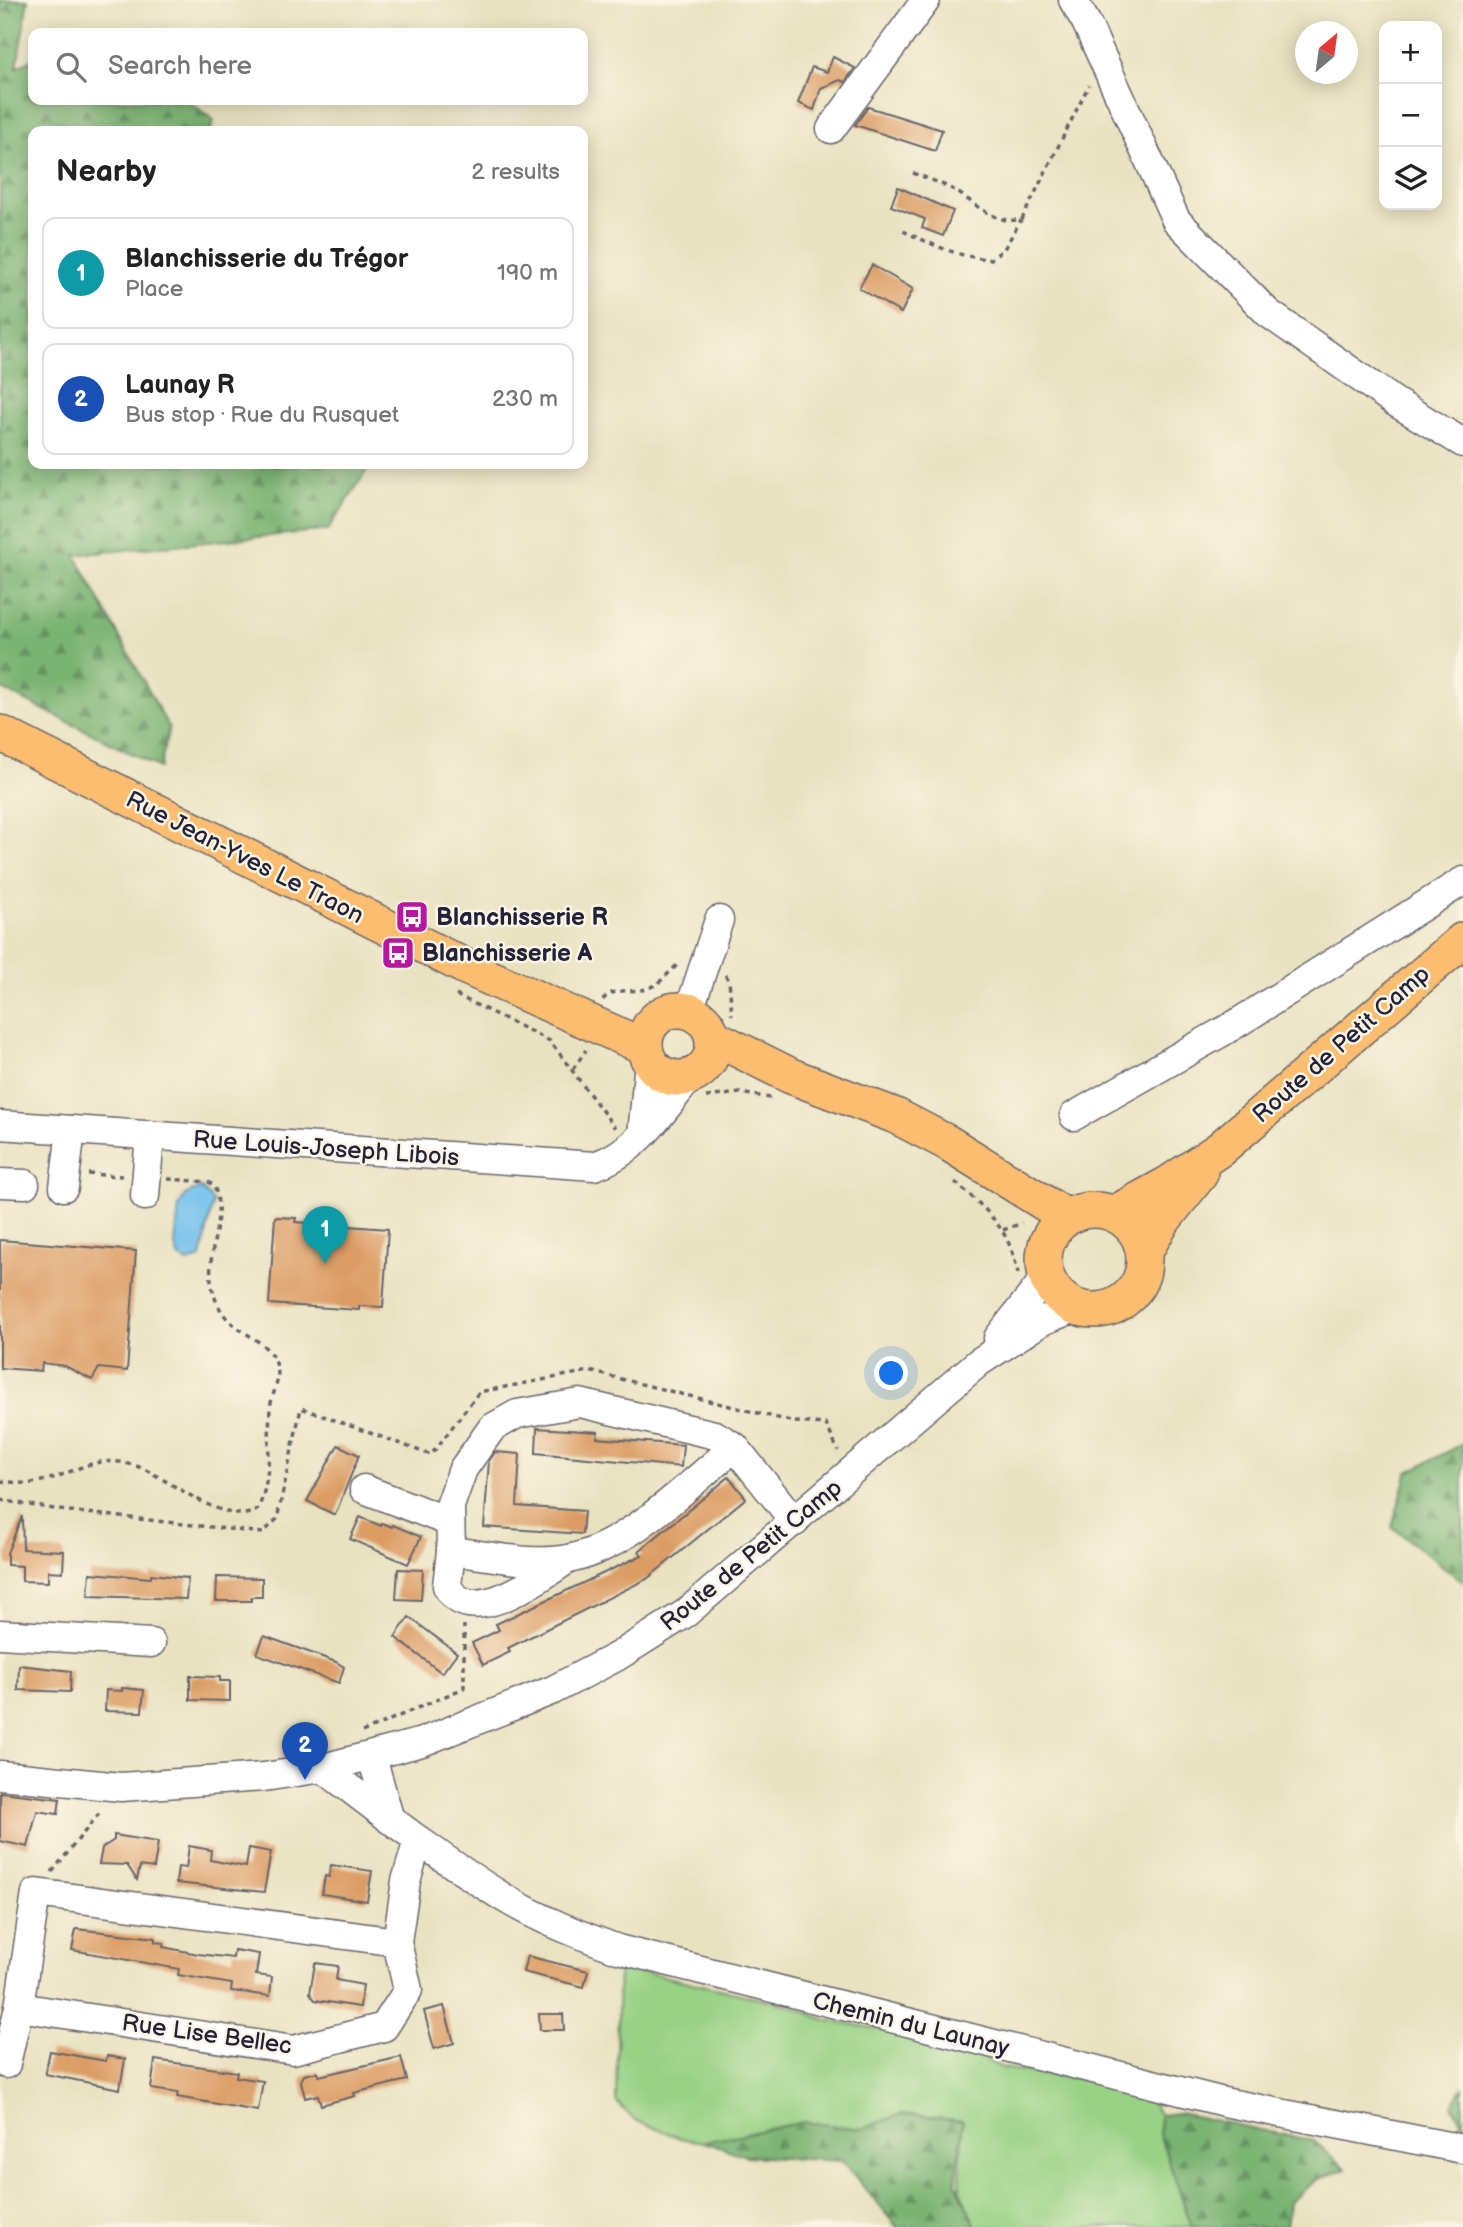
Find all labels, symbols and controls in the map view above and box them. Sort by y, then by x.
north arrow [1295,21,1358,84]
map controls [1379,21,1442,210]
button: + [1379,21,1442,84]
search box [28,28,588,105]
icon: search [52,48,90,86]
text: Search here [108,51,252,82]
button: − [1379,84,1442,147]
button: layers [1379,147,1442,210]
text: Nearby [56,154,156,190]
text: 2 results [471,158,560,186]
text: Blanchisserie du Trégor [125,244,408,275]
text: 1 [76,259,86,287]
text: 190 m [497,259,558,287]
text: Place [125,275,183,303]
text: Launay R [125,370,234,401]
text: 2 [74,385,88,413]
text: 230 m [492,385,558,413]
text: Bus stop · Rue du Rusquet [125,401,399,429]
street label: Rue Jean-Yves Le Traon [121,785,368,930]
bus stop icon: Blanchisserie R [393,898,431,936]
place label: Blanchisserie R [436,903,608,932]
bus stop icon: Blanchisserie A [379,934,417,972]
place label: Blanchisserie A [422,939,592,968]
street label: Route de Petit Camp [1247,960,1436,1129]
street label: Rue Louis-Joseph Libois [192,1125,460,1172]
pin: 1 [302,1206,348,1264]
your location [874,1356,908,1390]
street label: Route de Petit Camp [655,1473,848,1638]
pin: 2 [282,1722,328,1780]
street label: Chemin du Launay [810,1986,1012,2063]
street label: Rue Lise Bellec [120,2008,294,2061]

